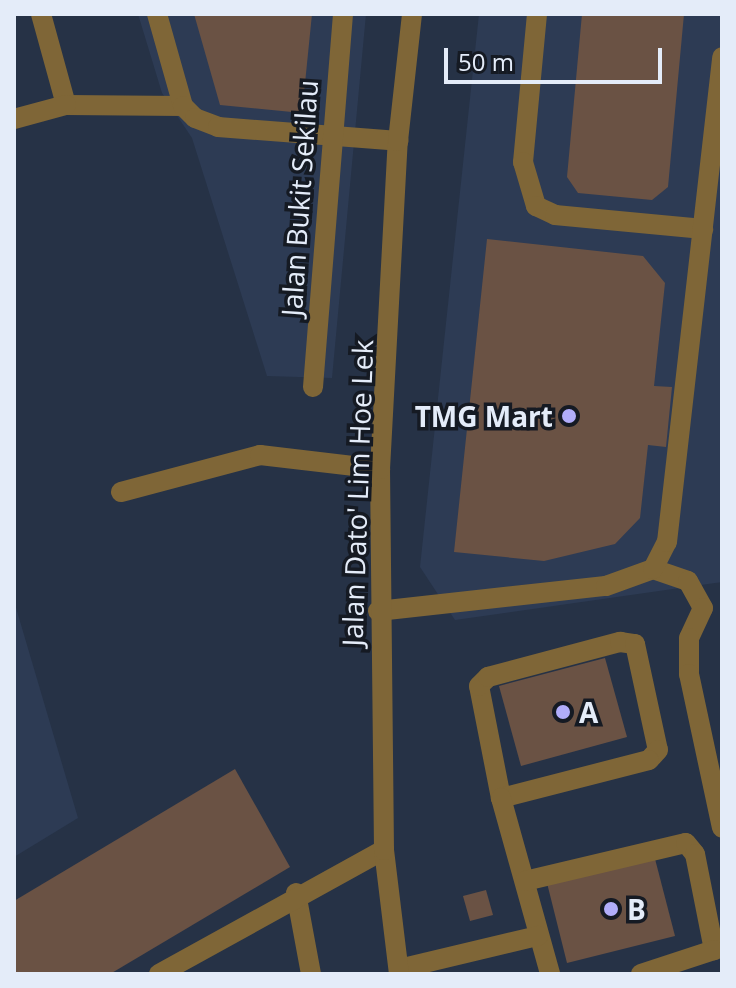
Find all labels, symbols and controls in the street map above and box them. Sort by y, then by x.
scale bar [448,32,666,82]
text: 50 m [458,45,514,78]
street label: Jalan Bukit Sekilau [274,79,324,317]
street label: Jalan Dato' Lim Hoe Lek [335,339,379,647]
place label: TMG Mart [415,399,553,433]
marker: TMG Mart [560,407,578,425]
place label: A [579,695,598,729]
marker: A [554,703,572,721]
place label: B [627,892,646,926]
marker: B [602,900,620,918]

